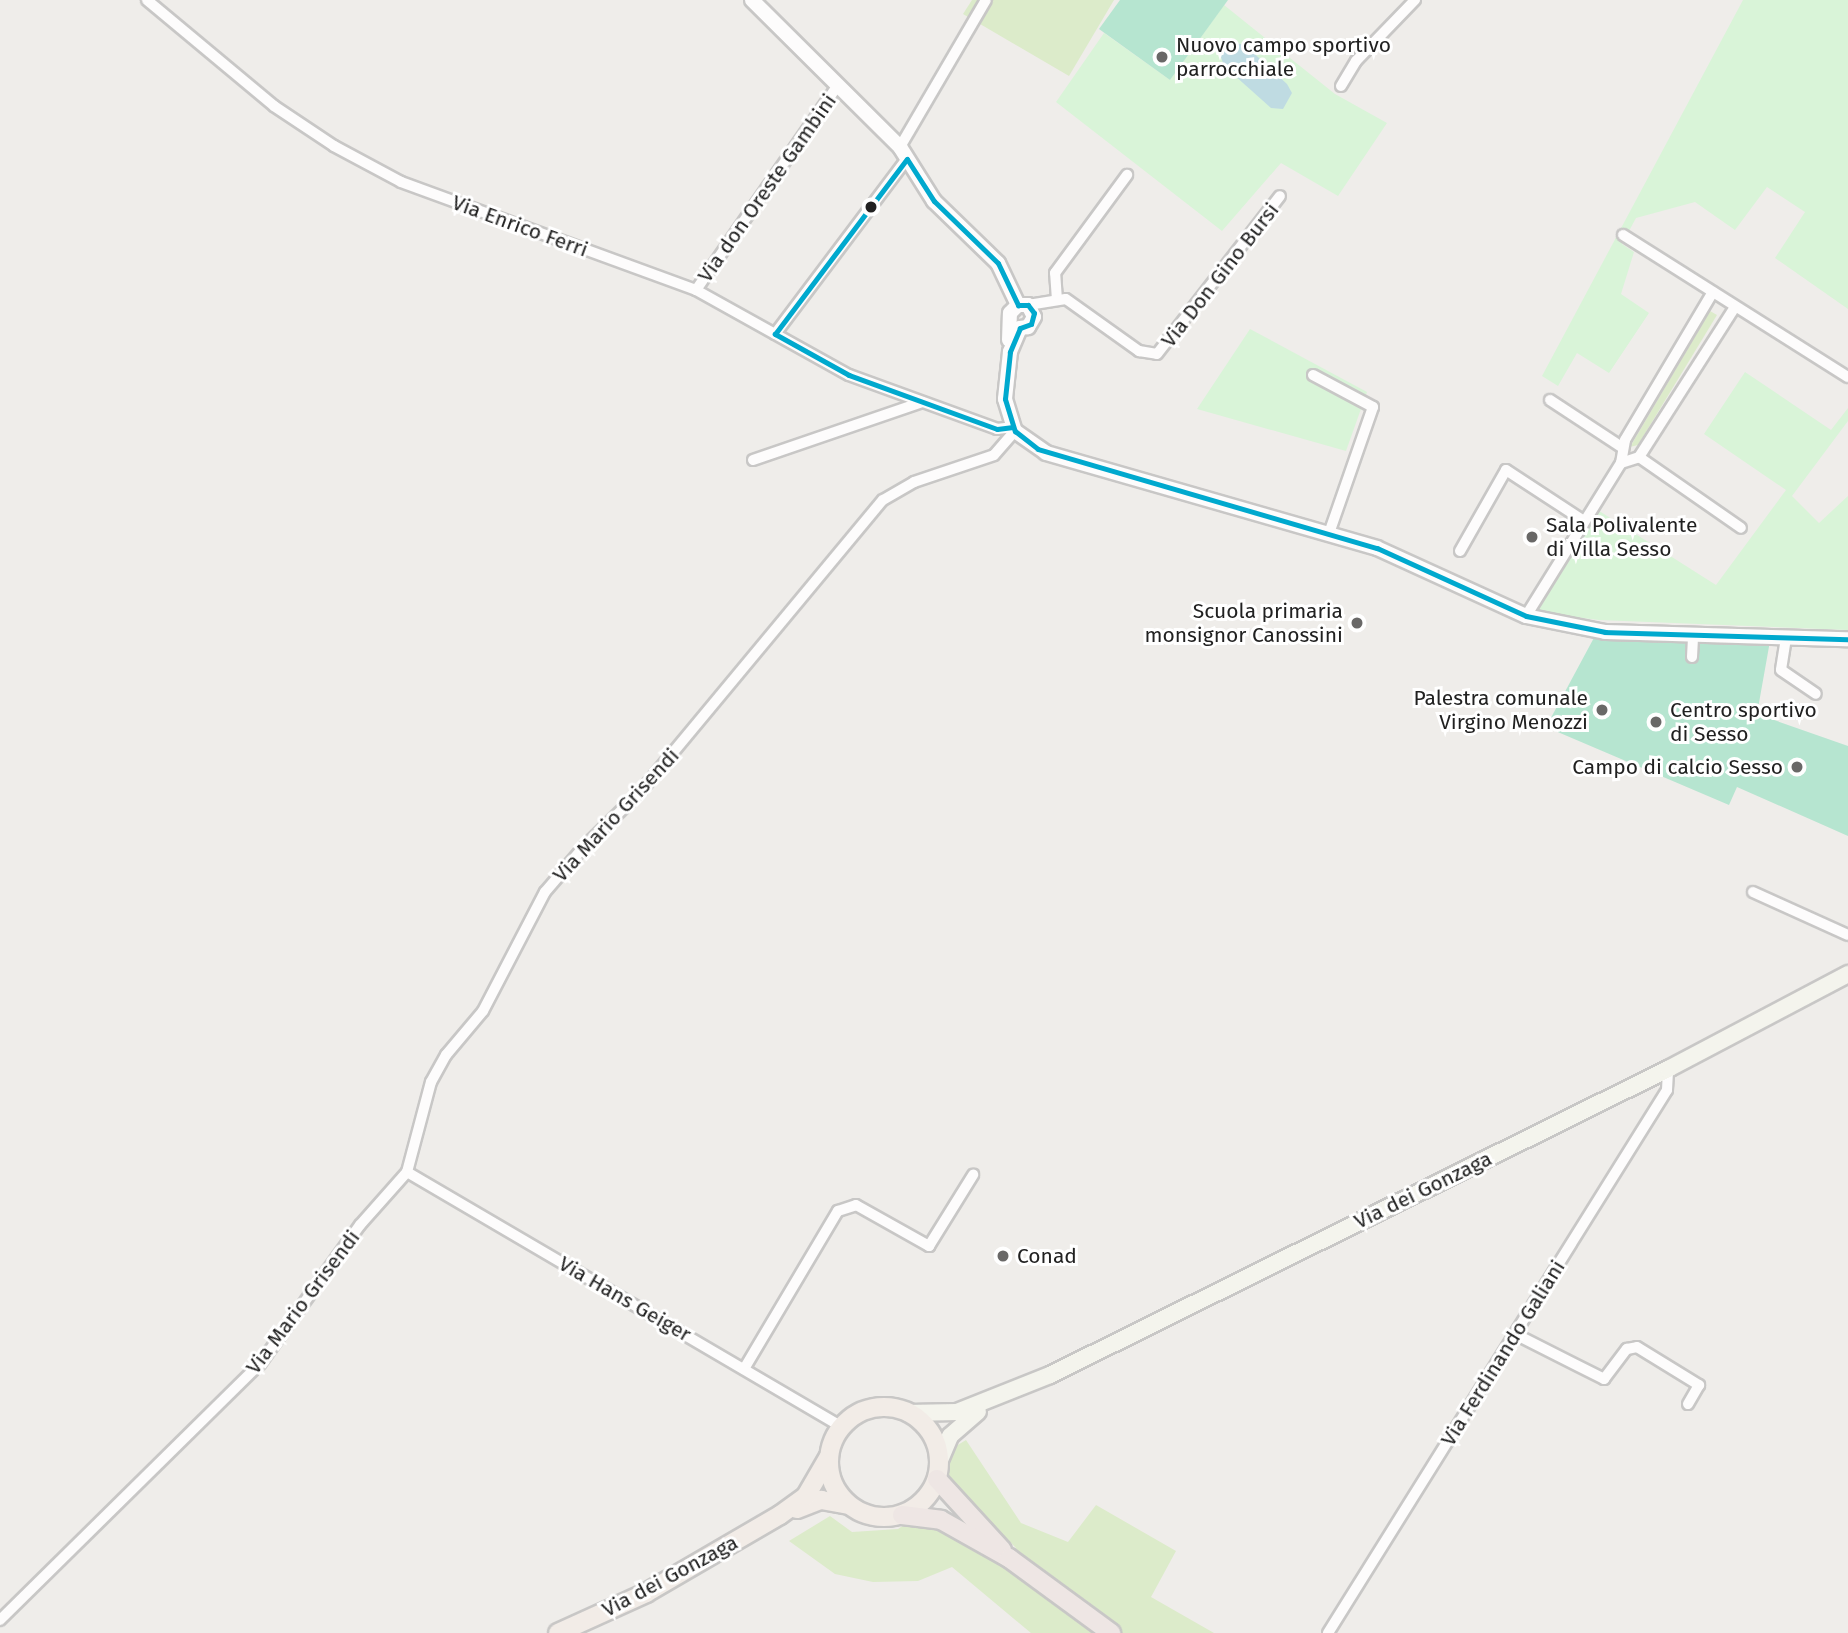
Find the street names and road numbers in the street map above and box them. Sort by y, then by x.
street label: Via don Oreste Gambini [692,89,842,287]
street label: Via Enrico Ferri [449,190,591,262]
street label: Via Don Gino Bursi [1156,198,1284,352]
street label: Via Mario Grisendi [548,743,684,887]
street label: Via dei Gonzaga [1350,1146,1496,1234]
street label: Via Mario Grisendi [241,1225,365,1379]
street label: Via Hans Geiger [554,1251,696,1347]
street label: Via Ferdinando Galiani [1436,1256,1570,1450]
street label: Via dei Gonzaga [598,1530,742,1622]

